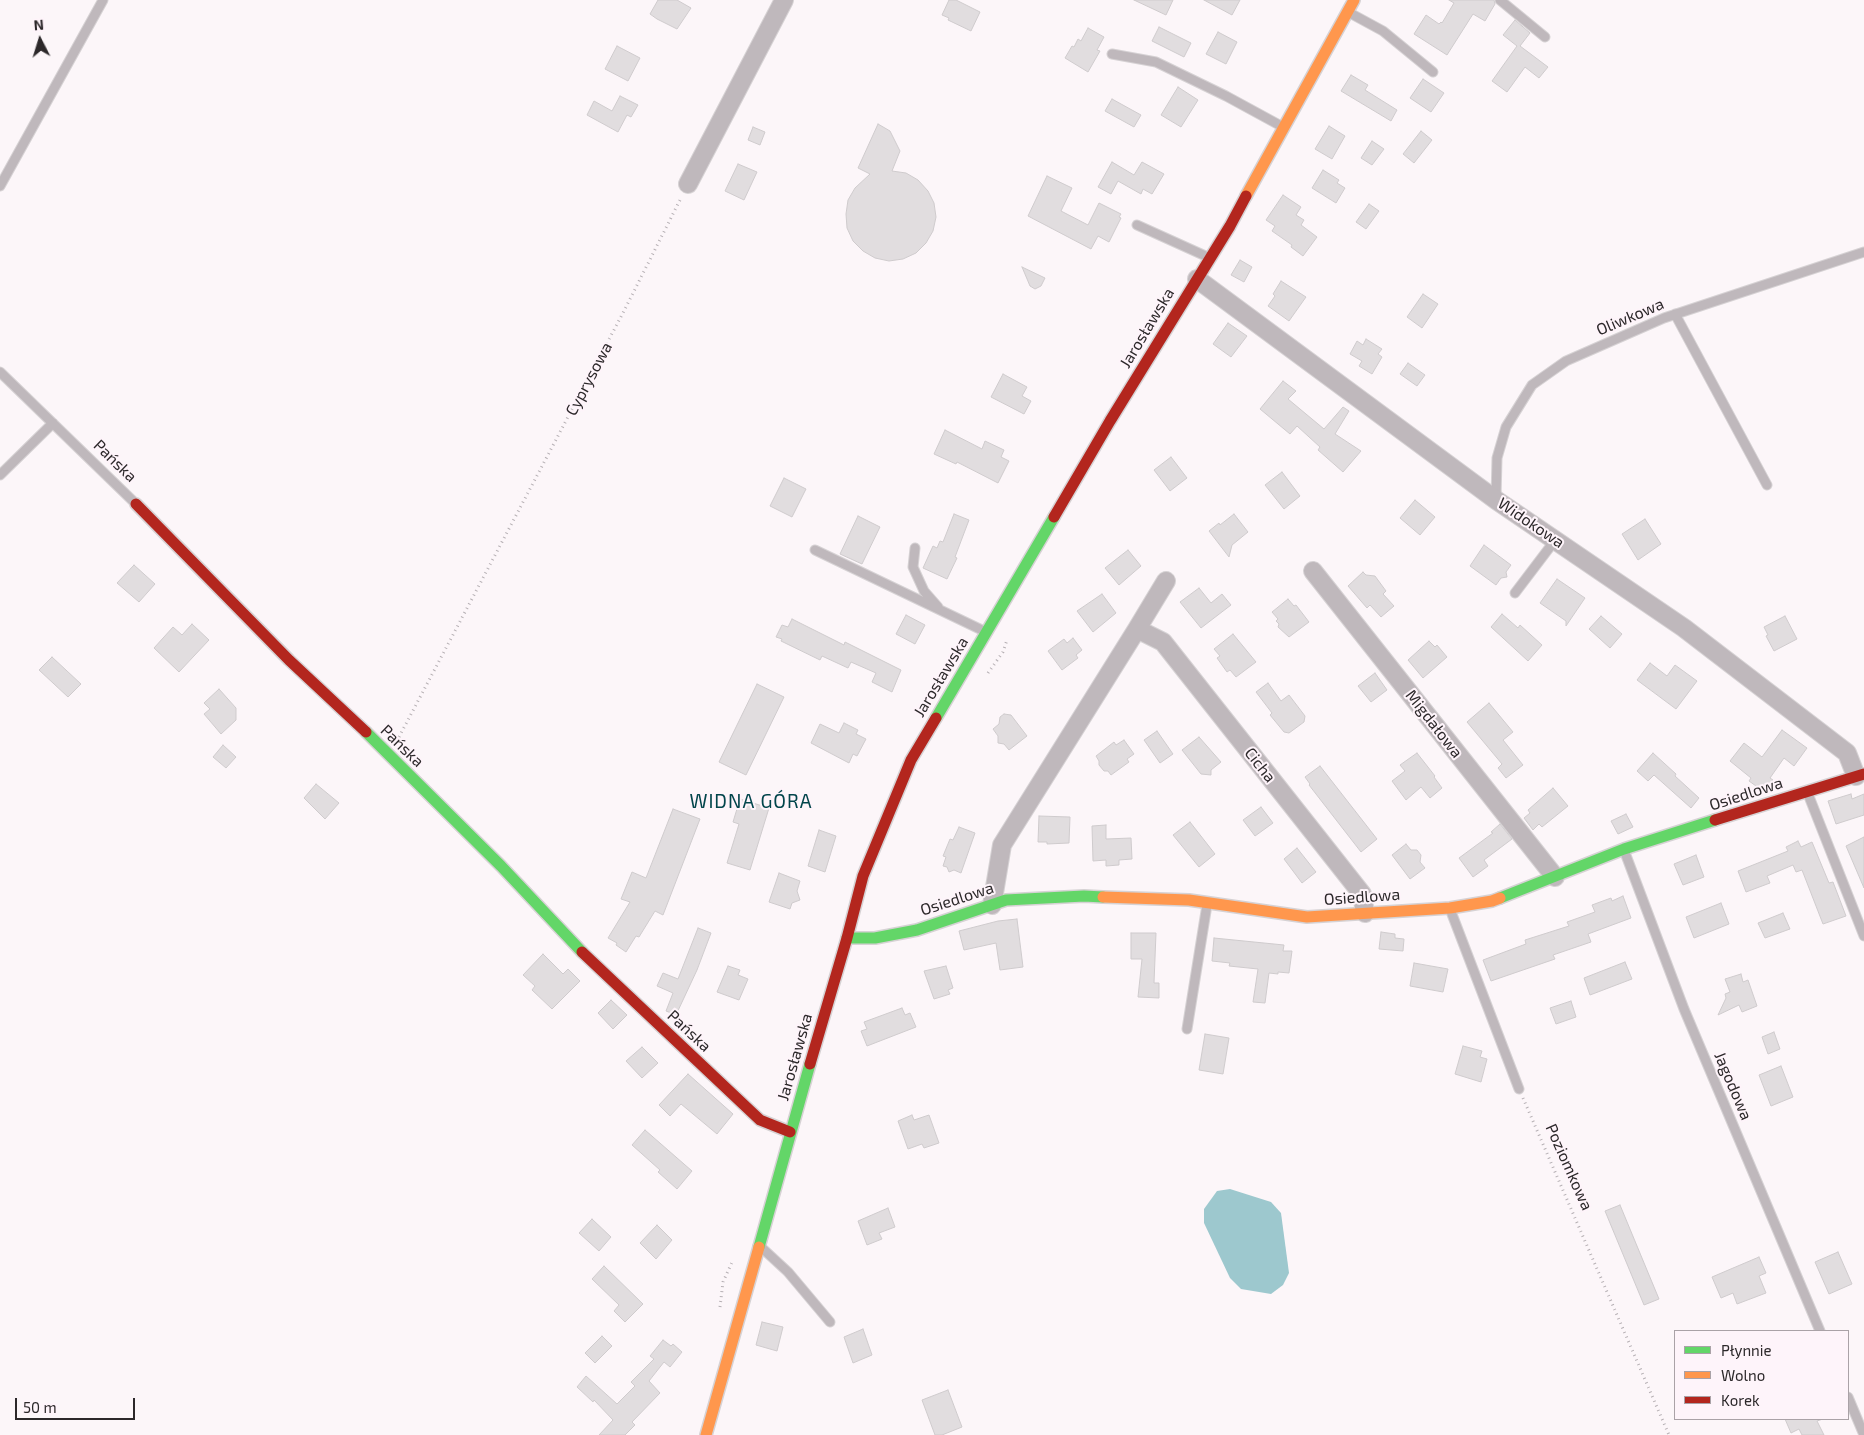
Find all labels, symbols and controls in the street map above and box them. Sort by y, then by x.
north arrow [15,15,65,65]
text: N [33,16,44,33]
street label: Jarosławska [1116,285,1178,371]
street label: Oliwkowa [1593,294,1667,340]
street label: Cyprysowa [562,339,616,419]
street label: Pańska [89,436,141,486]
street label: Widokowa [1494,494,1568,552]
street label: Jarosławska [910,634,972,720]
street label: Migdałowa [1401,686,1467,762]
street label: Pańska [376,721,428,771]
street label: Cicha [1240,744,1280,786]
street label: Osiedlowa [1707,773,1785,815]
district label: WIDNA GÓRA [688,791,814,813]
street label: Osiedlowa [918,878,996,920]
street label: Osiedlowa [1323,885,1401,909]
street label: Pańska [663,1006,715,1056]
street label: Jarosławska [773,1011,817,1103]
street label: Jagodowa [1710,1049,1756,1123]
street label: Poziomkowa [1541,1121,1597,1213]
legend [1674,1330,1849,1420]
text: Płynnie [1721,1341,1772,1359]
text: Wolno [1721,1366,1765,1384]
scale bar [18,1388,138,1420]
text: Korek [1721,1391,1760,1409]
text: 50 m [23,1398,57,1416]

